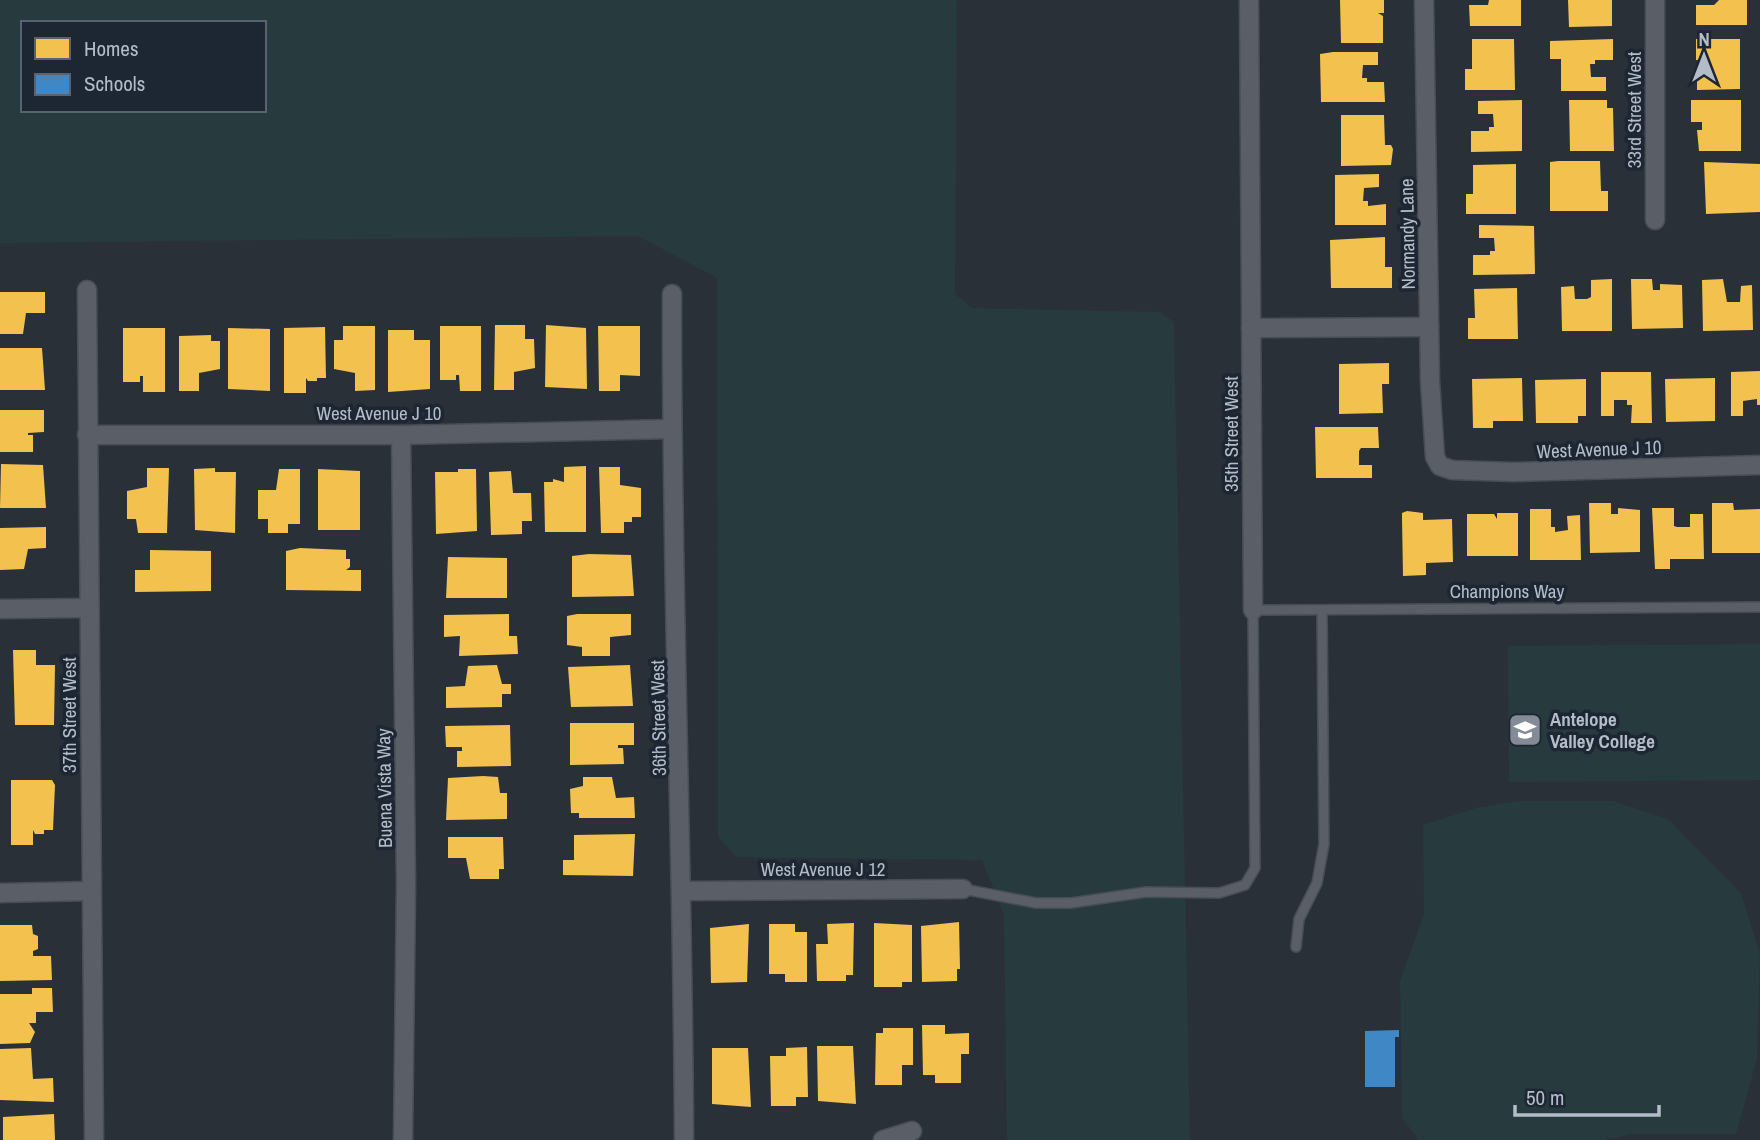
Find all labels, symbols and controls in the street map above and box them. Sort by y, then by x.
legend [21,21,266,112]
north arrow [1669,21,1739,91]
text: N [1698,26,1710,52]
text: Homes [84,34,139,63]
street label: 33rd Street West [1621,51,1647,168]
text: Schools [84,69,145,98]
street label: Normandy Lane [1393,178,1421,290]
street label: 35th Street West [1218,375,1244,492]
street label: West Avenue J 10 [316,400,442,426]
street label: West Avenue J 10 [1536,434,1662,464]
street label: Champions Way [1450,578,1565,604]
street label: 37th Street West [56,656,82,773]
street label: 36th Street West [644,659,672,776]
place label: Antelope Valley College [1550,706,1655,754]
school or university icon: Antelope Valley College [1506,711,1544,749]
street label: Buena Vista Way [370,728,398,848]
street label: West Avenue J 12 [760,856,886,882]
scale bar [1515,1074,1658,1118]
text: 50 m [1526,1083,1564,1112]

